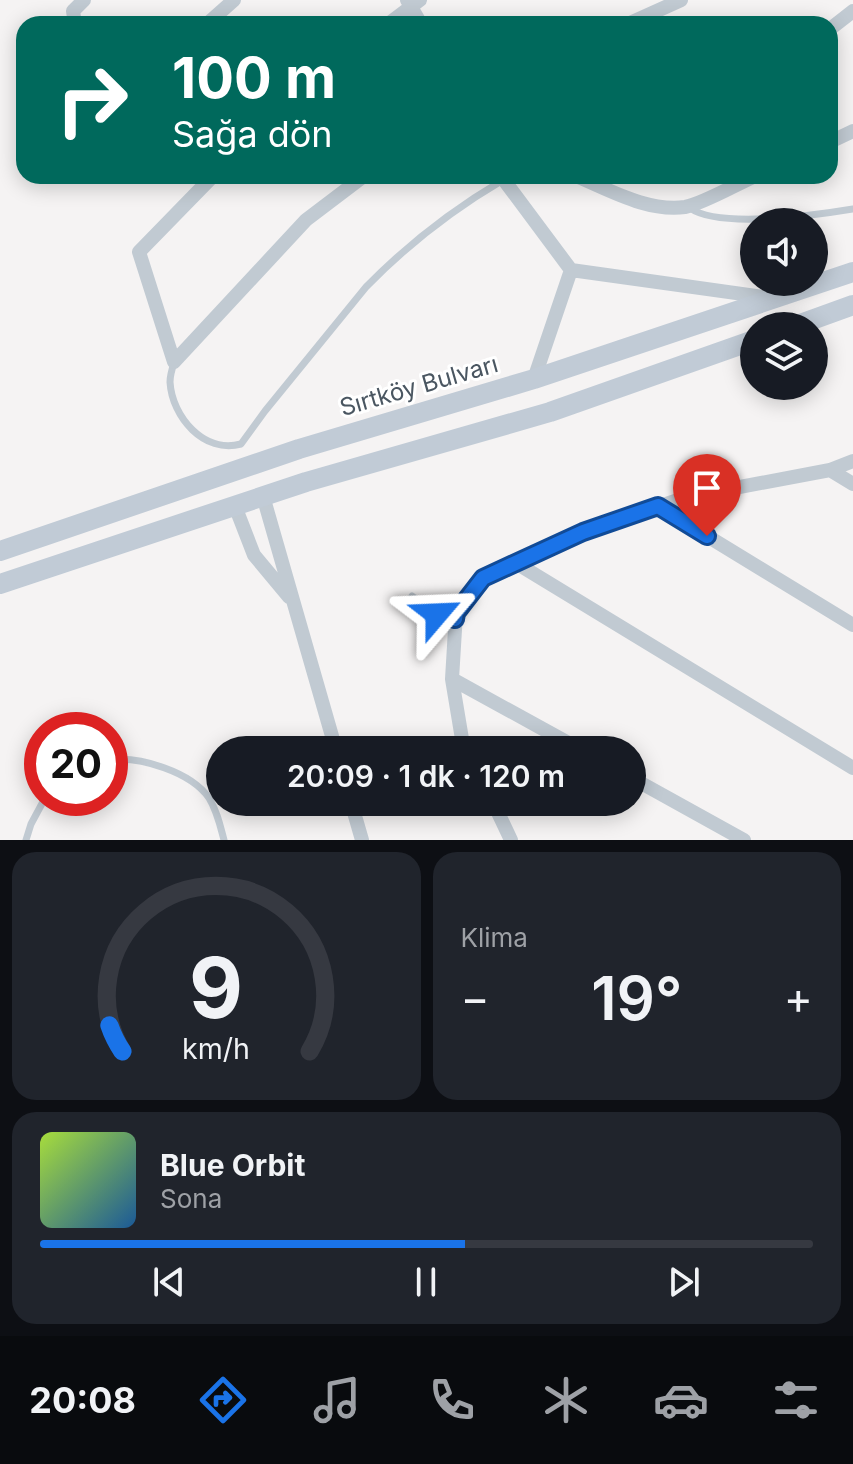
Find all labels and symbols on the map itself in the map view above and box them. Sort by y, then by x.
street label: Sırtköy Bulvarı [336,349,501,422]
pin [673,454,741,536]
position arrow [395,572,479,656]
speed limit sign: 20 [24,712,128,816]

